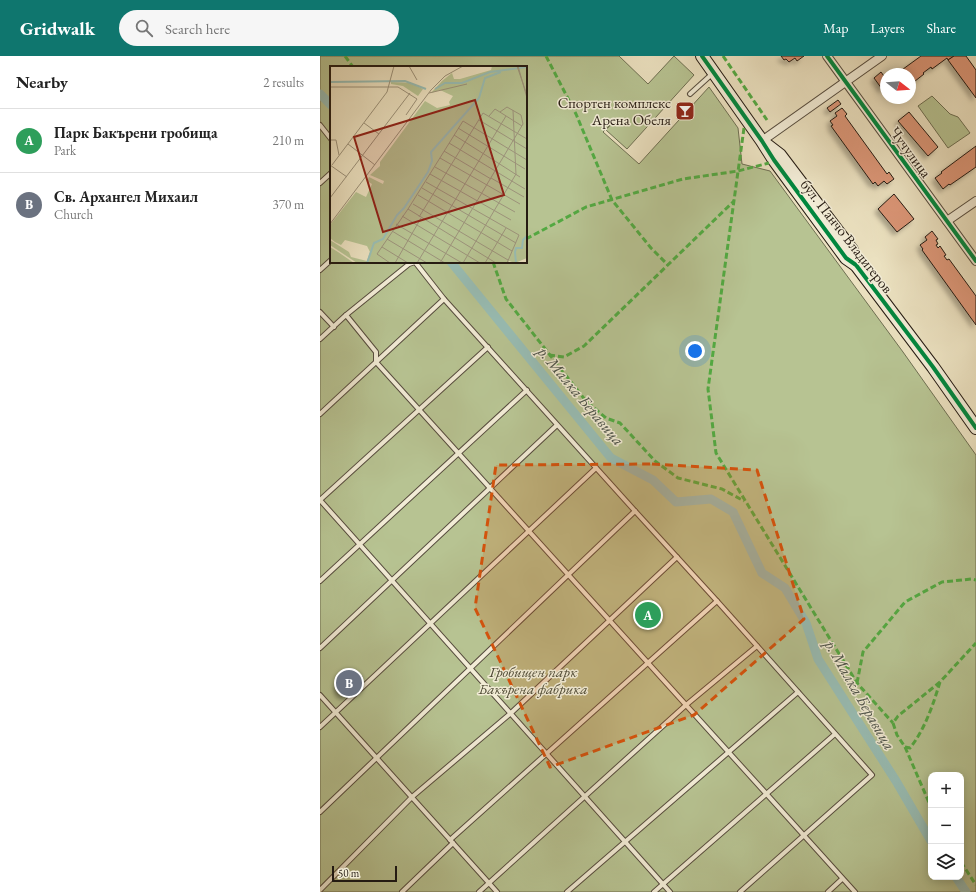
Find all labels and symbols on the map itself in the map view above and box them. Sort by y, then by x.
inset map [330,66,527,263]
north arrow [880,68,916,104]
place label: Спортен комплекс Арена Обеля [558,93,671,129]
bar icon: Спортен комплекс Арена Обеля [674,100,696,122]
street label: Чучулица [886,123,936,181]
street label: бул. Панчо Владигеров [797,175,897,297]
water label: р. Малка Беравица [532,340,629,450]
your location [685,341,705,361]
pin: A [635,600,661,630]
water label: р. Малка Беравица [819,634,900,754]
park label: Гробищен парк Бакърена фабрика [477,662,588,698]
pin: B [336,668,362,698]
scale bar [332,864,397,883]

